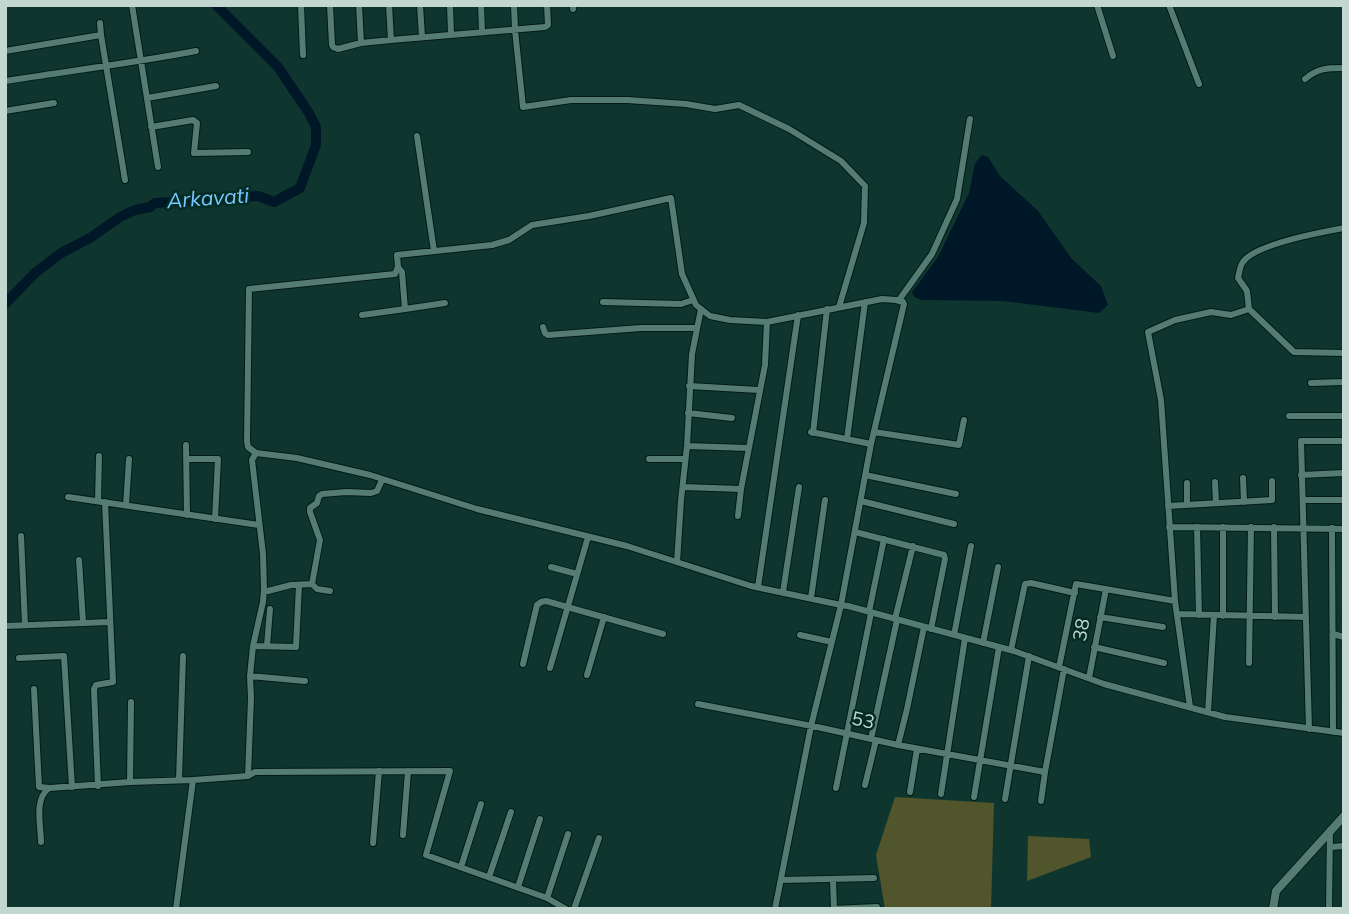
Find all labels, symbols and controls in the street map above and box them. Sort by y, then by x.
water label: Arkavati [166,184,250,214]
street label: 38 [1069,617,1095,643]
street label: 53 [849,707,877,735]

